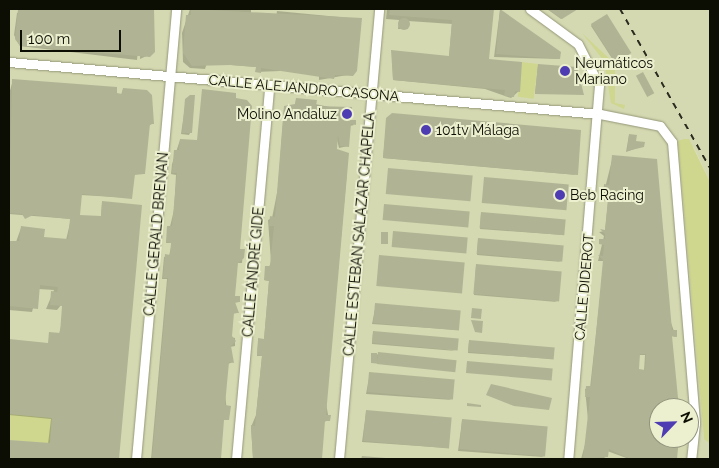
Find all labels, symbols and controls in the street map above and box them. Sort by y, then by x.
scale bar [22,20,124,52]
text: 100 m [28,30,70,48]
place label: Neumáticos Mariano [575,55,653,88]
marker: Neumáticos Mariano [559,65,571,77]
street label: CALLE ALEJANDRO CASONA [208,71,400,105]
place label: Molino Andaluz [237,106,337,122]
marker: Molino Andaluz [341,108,353,120]
street label: CALLE ESTEBAN SALAZAR CHAPELA [340,111,378,357]
place label: 101tv Málaga [436,122,520,138]
marker: 101tv Málaga [420,124,432,136]
street label: CALLE GERALD BRENAN [140,151,172,317]
place label: Beb Racing [570,187,644,203]
marker: Beb Racing [554,189,566,201]
street label: CALLE ANDRÉ GIDE [239,206,267,338]
street label: CALLE DIDEROT [571,233,597,341]
north arrow [649,398,699,448]
text: N [677,409,696,425]

